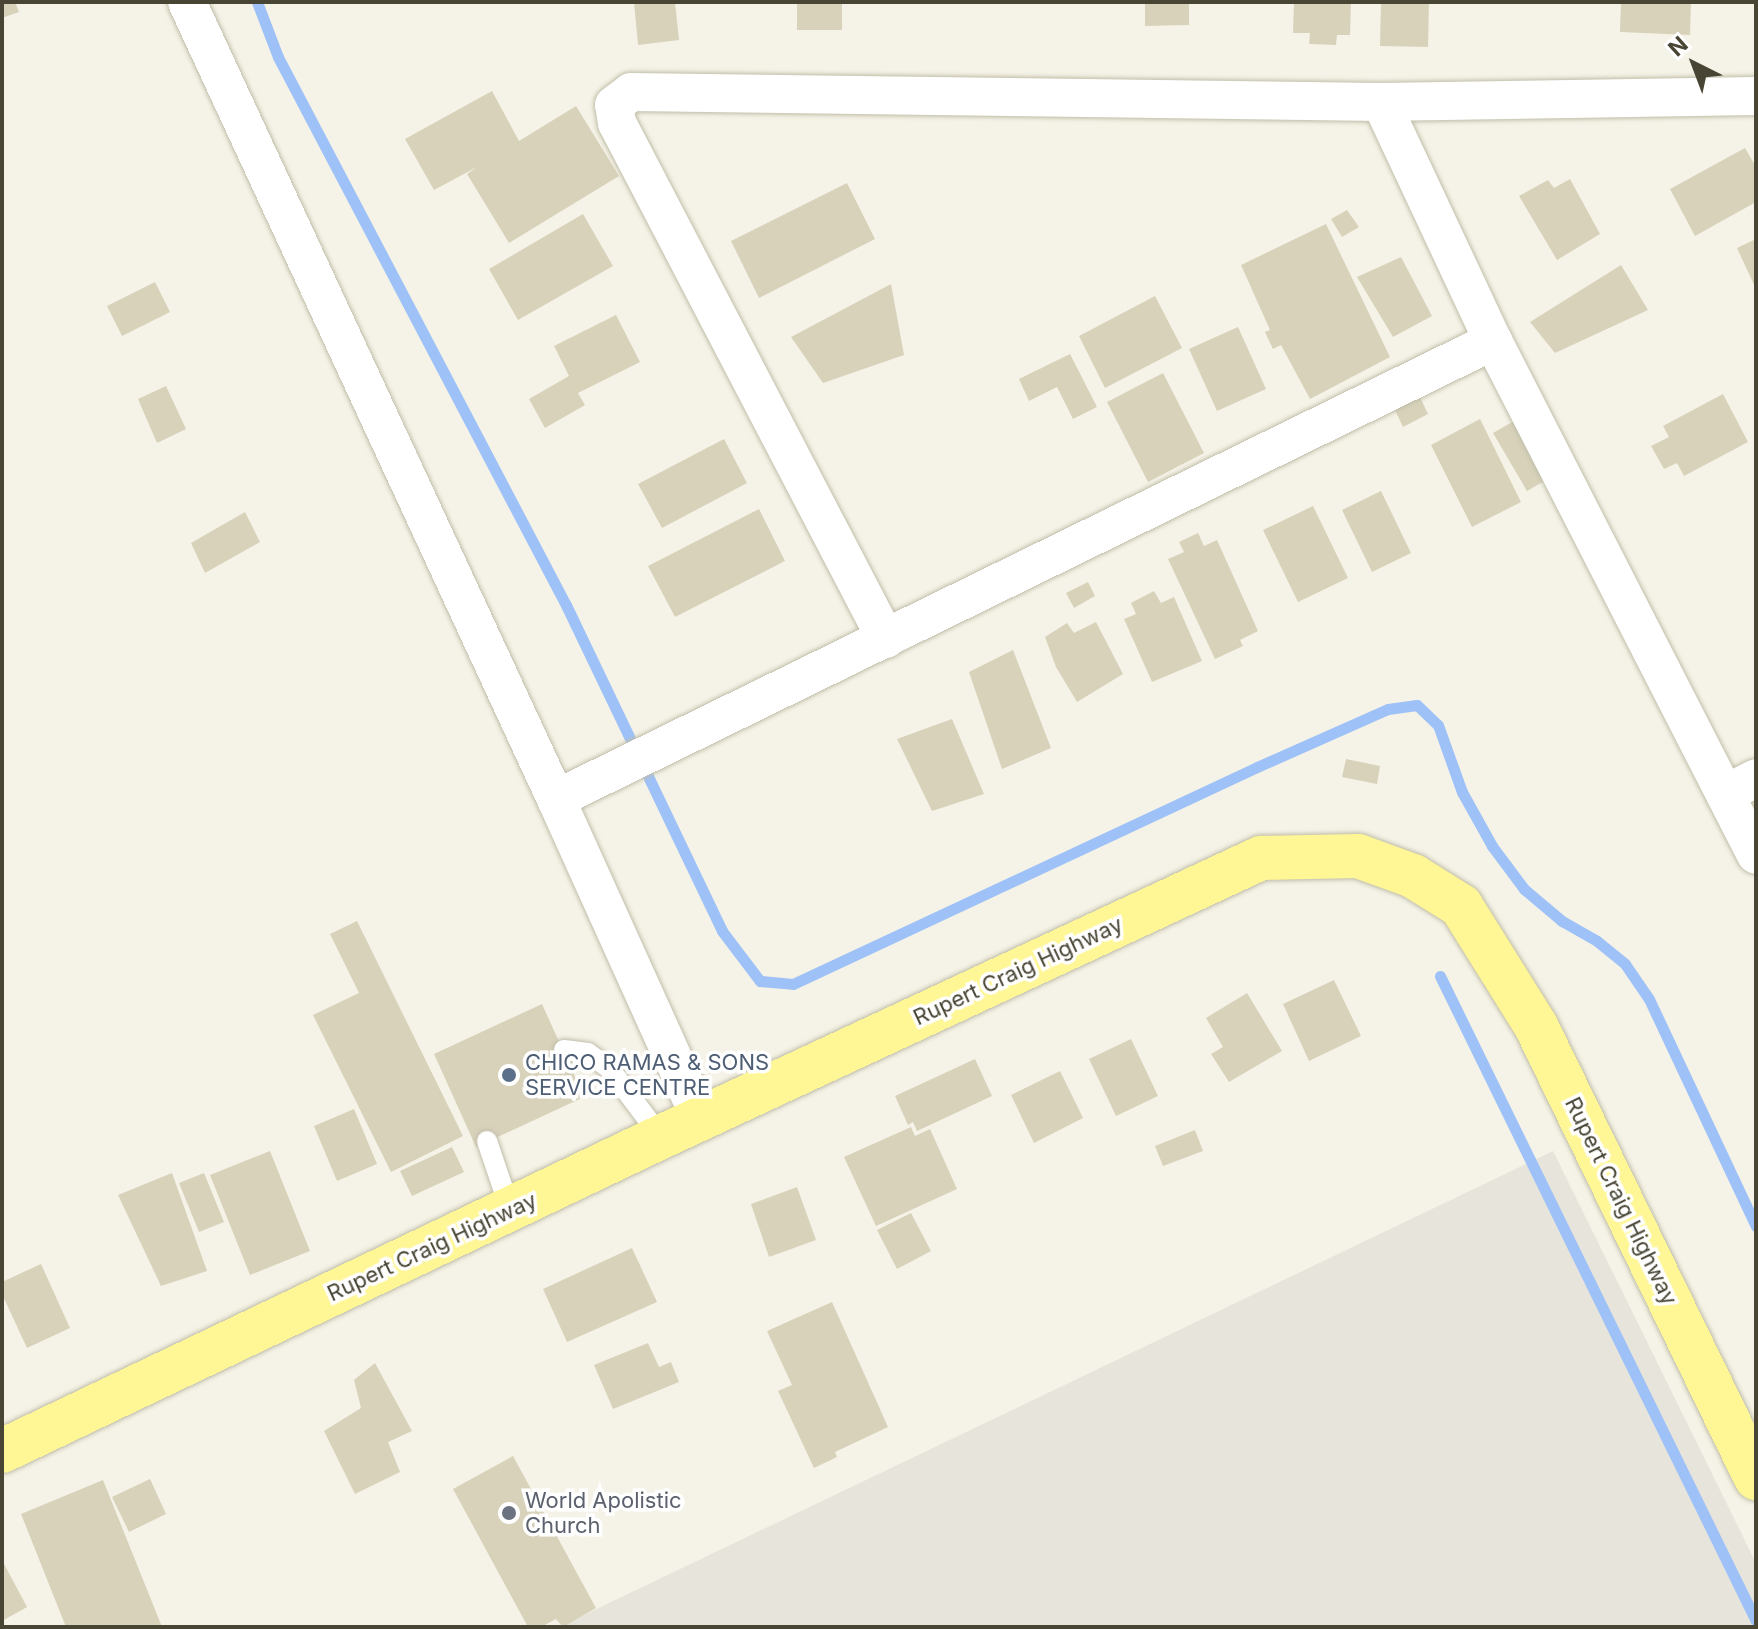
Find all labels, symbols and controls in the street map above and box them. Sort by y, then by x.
north arrow [1654,24,1734,104]
text: N [1663,31,1693,61]
street label: Rupert Craig Highway [909,911,1127,1031]
place label: CHICO RAMAS & SONS SERVICE CENTRE [525,1049,769,1100]
marker: CHICO RAMAS & SONS SERVICE CENTRE [500,1066,518,1084]
street label: Rupert Craig Highway [1559,1093,1683,1309]
street label: Rupert Craig Highway [323,1187,541,1307]
place label: World Apolistic Church [525,1487,682,1538]
marker: World Apolistic Church [500,1504,518,1522]

